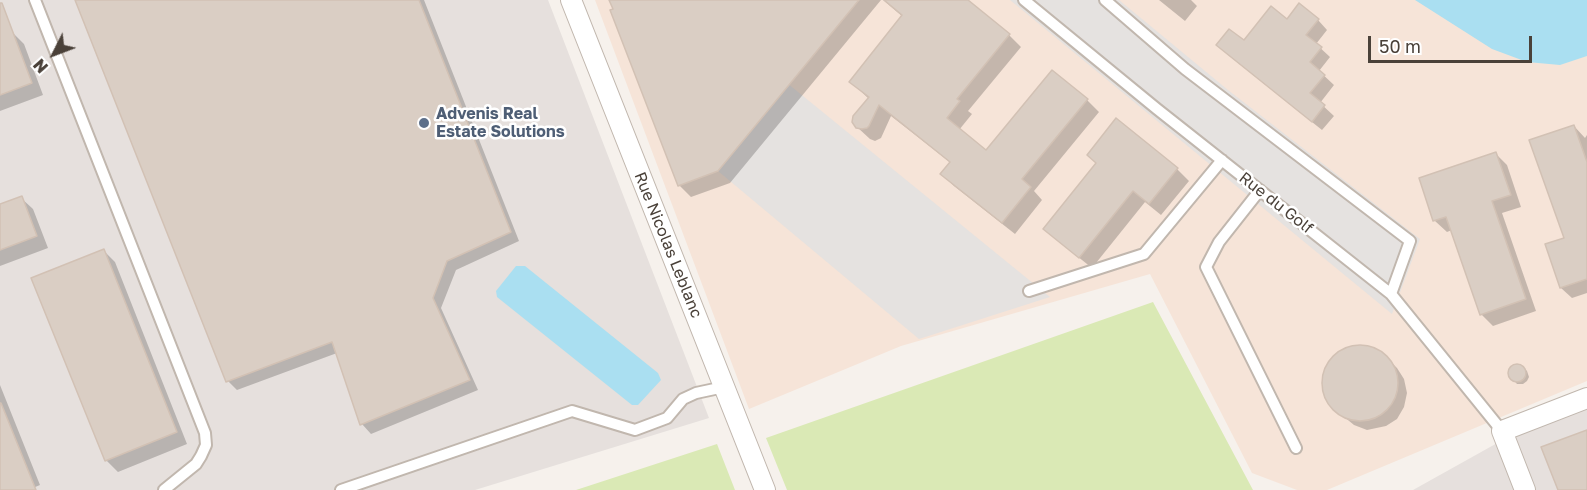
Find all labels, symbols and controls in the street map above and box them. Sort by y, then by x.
north arrow [24,24,84,84]
scale bar [1371,24,1534,62]
text: 50 m [1379,35,1421,57]
text: N [29,55,52,77]
place label: Advenis Real Estate Solutions [436,104,565,142]
marker: Advenis Real Estate Solutions [417,116,431,130]
street label: Rue du Golf [1235,168,1317,238]
street label: Rue Nicolas Leblanc [630,169,706,321]

